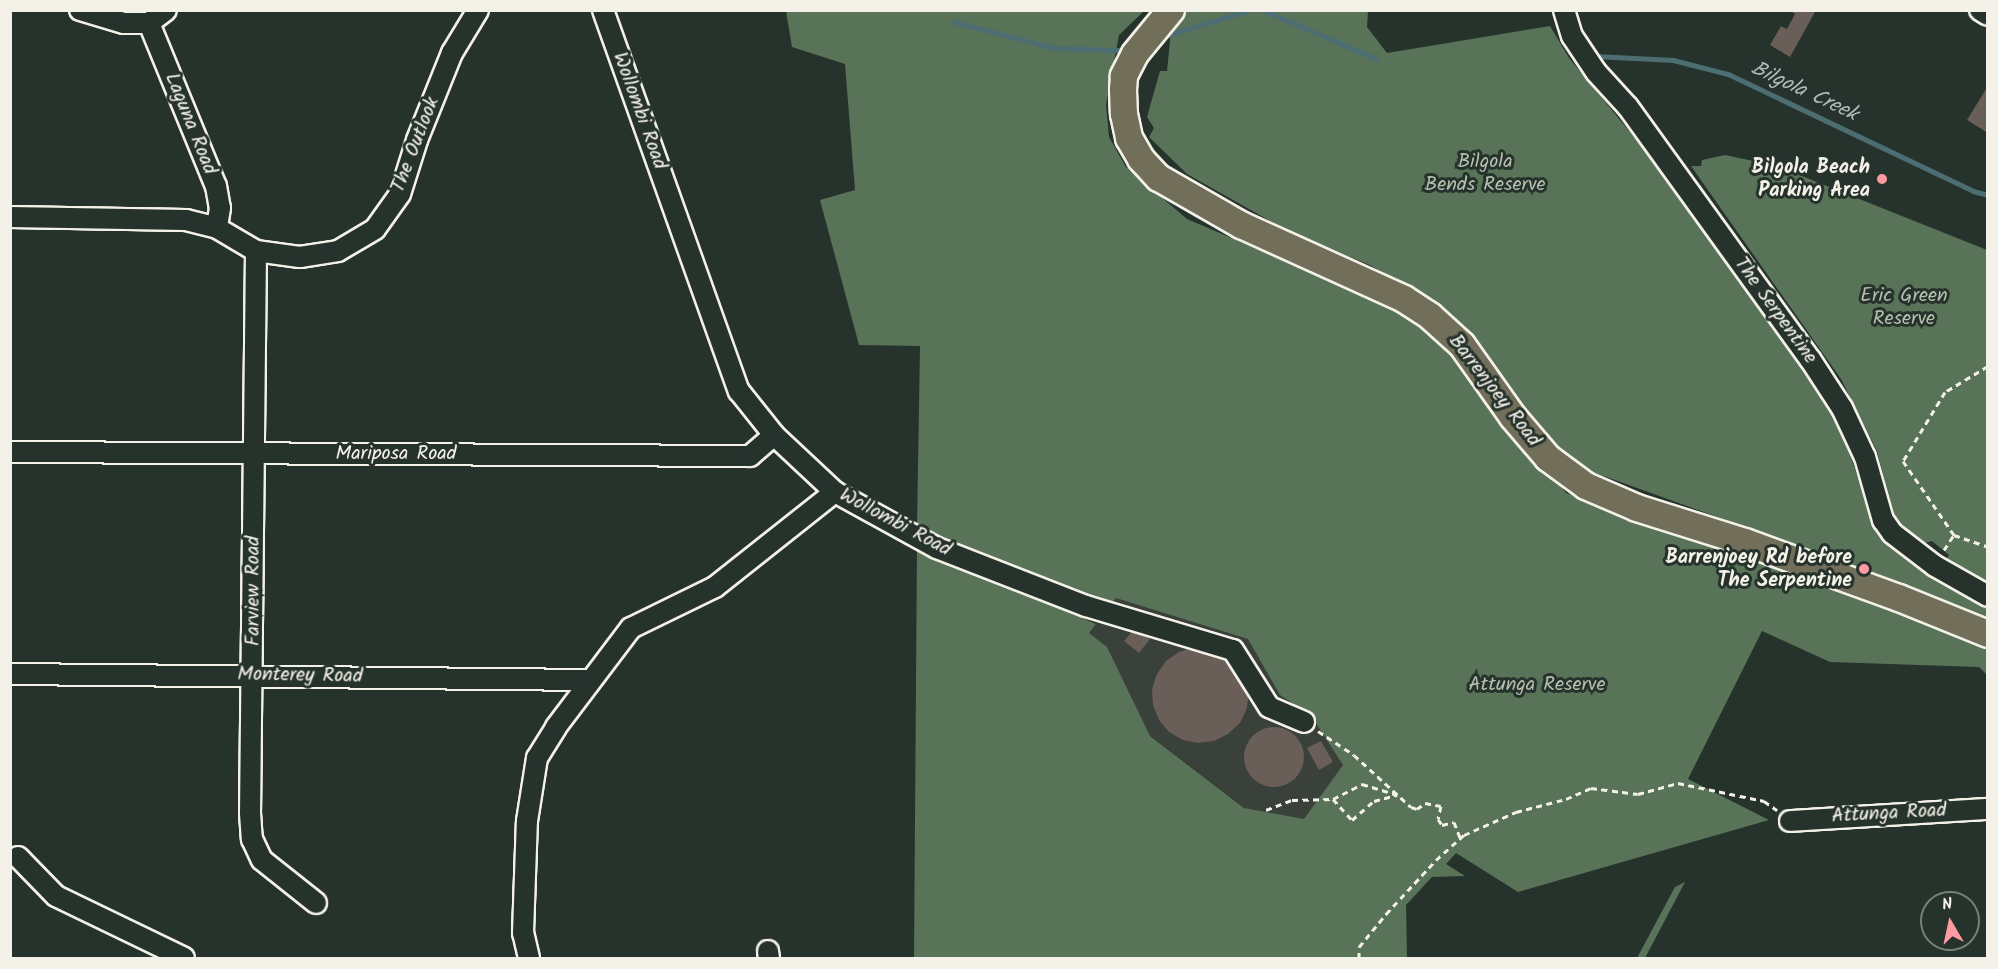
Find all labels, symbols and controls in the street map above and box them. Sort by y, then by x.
street label: Wollombi Road [607,49,671,173]
water label: Bilgola Creek [1747,56,1861,128]
street label: Laguna Road [159,70,221,178]
street label: The Outlook [387,94,445,196]
park label: Bilgola Bends Reserve [1424,151,1546,198]
place label: Bilgola Beach Parking Area [1752,156,1870,203]
marker: Bilgola Beach Parking Area [1875,172,1889,186]
street label: The Serpentine [1728,253,1822,369]
park label: Eric Green Reserve [1860,284,1948,331]
street label: Barrenjoey Road [1443,330,1545,452]
street label: Mariposa Road [335,442,457,466]
street label: Wollombi Road [835,484,955,562]
street label: Farview Road [242,536,266,646]
place label: Barrenjoey Rd before The Serpentine [1665,546,1852,593]
marker: Barrenjoey Rd before The Serpentine [1857,562,1871,576]
street label: Monterey Road [237,663,363,689]
park label: Attunga Reserve [1468,673,1606,697]
street label: Attunga Road [1831,799,1947,829]
north arrow [1920,891,1980,951]
text: N [1940,892,1954,918]

